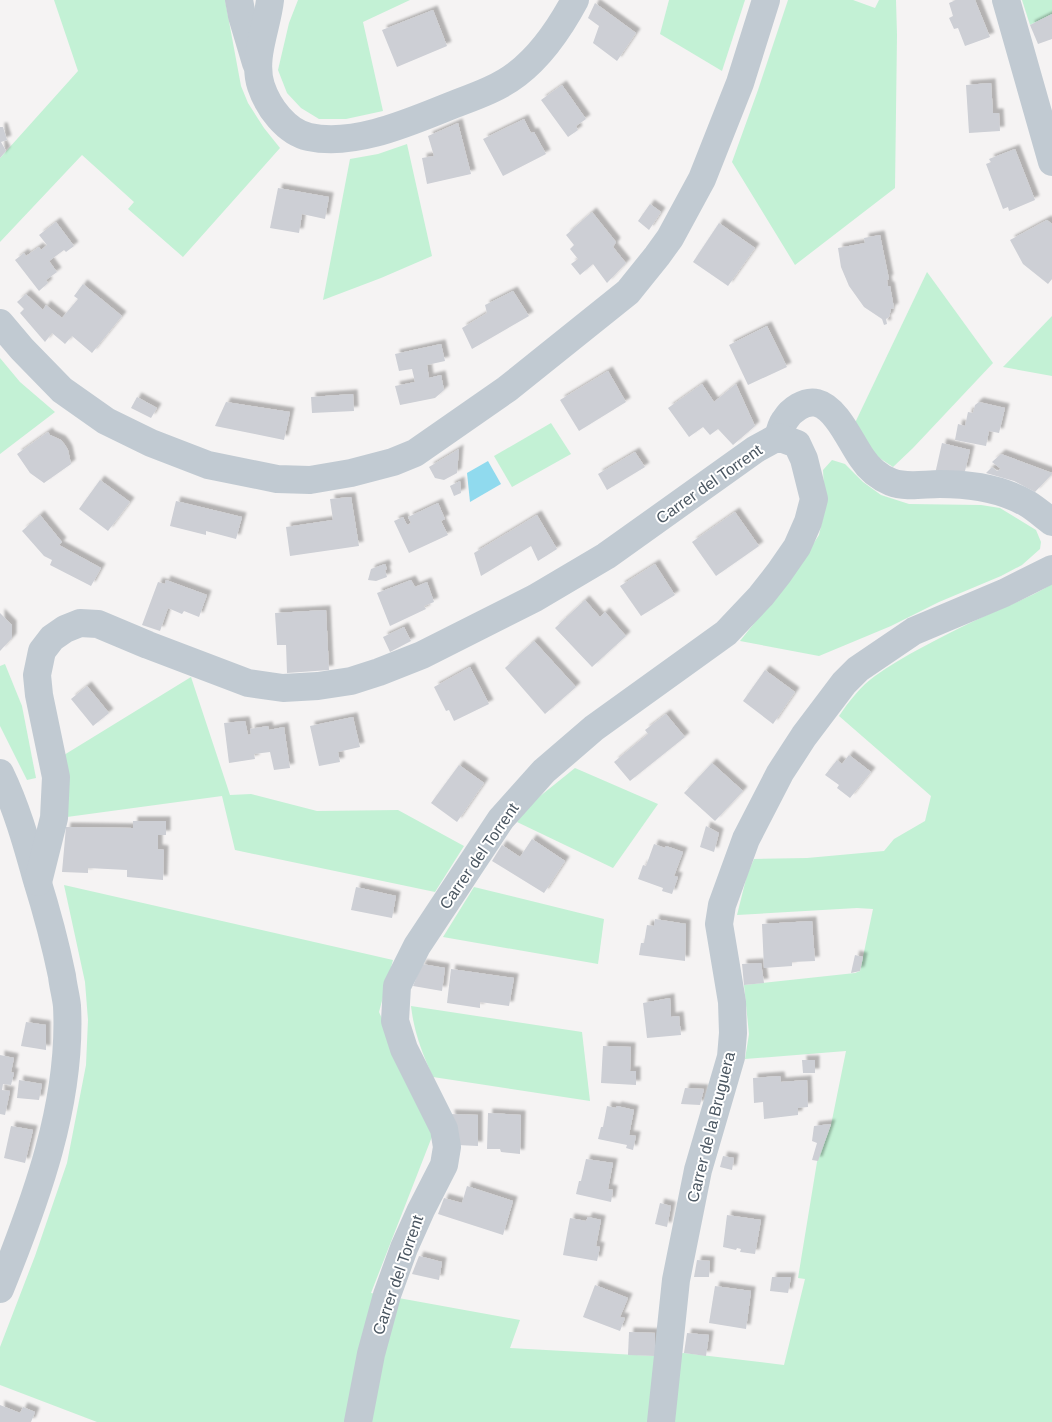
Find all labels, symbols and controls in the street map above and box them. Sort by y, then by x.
street label: Carrer del Torrent [653,441,766,527]
street label: Carrer del Torrent [436,799,522,912]
street label: Carrer de la Bruguera [684,1050,738,1204]
street label: Carrer del Torrent [370,1213,427,1337]

